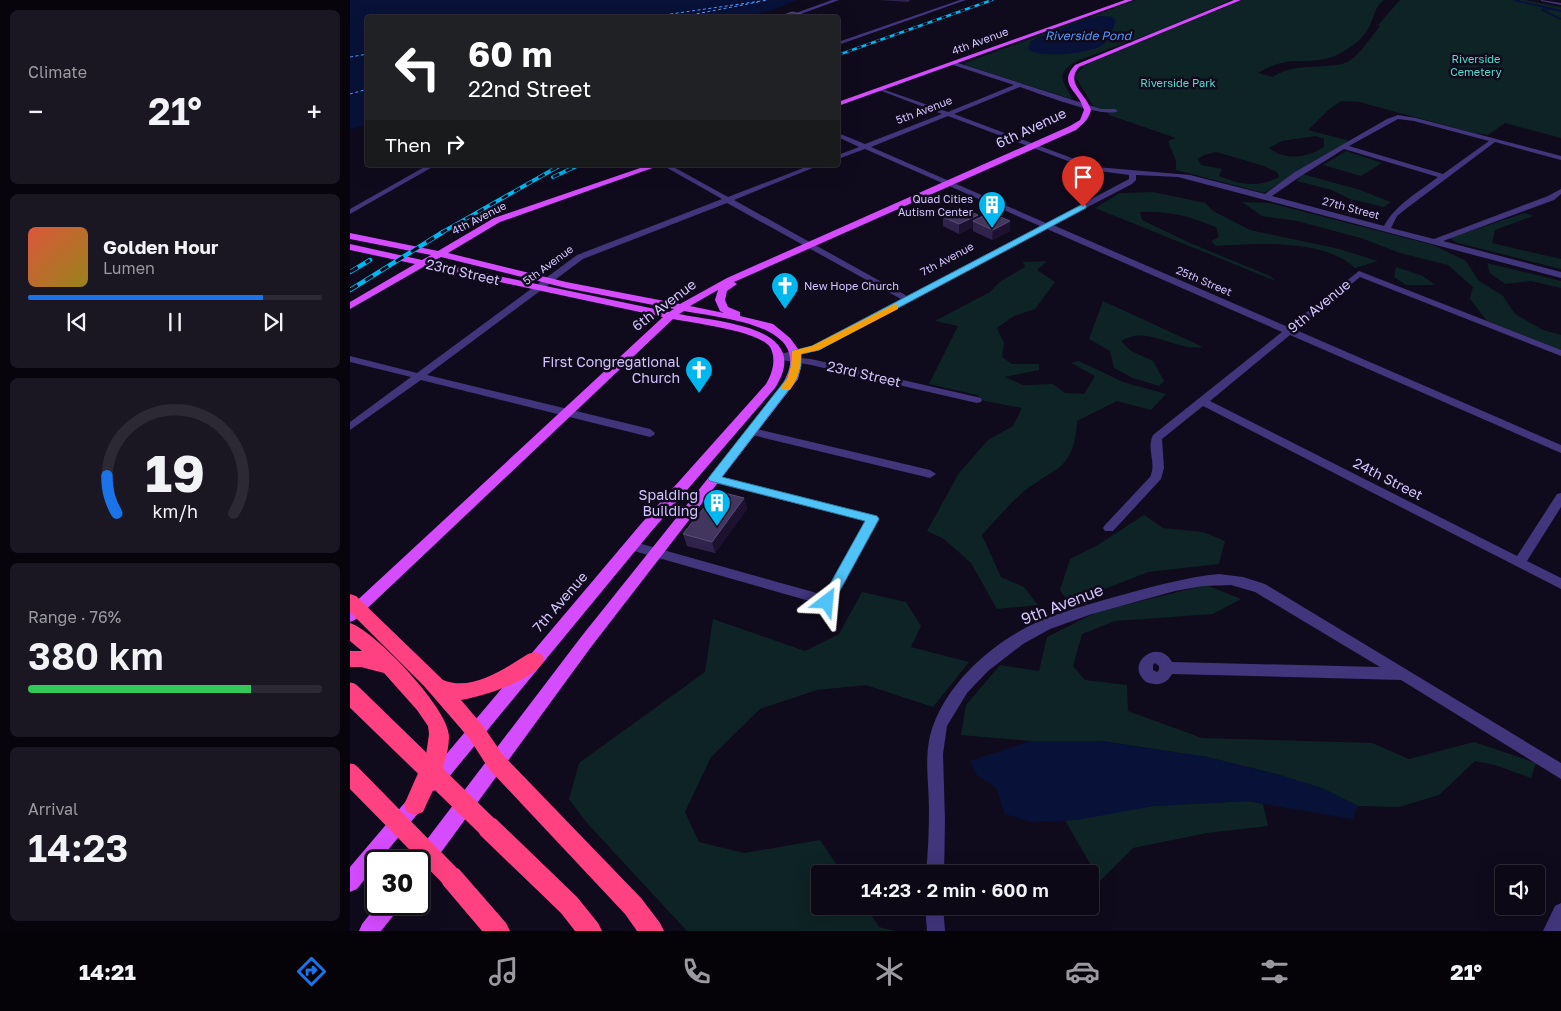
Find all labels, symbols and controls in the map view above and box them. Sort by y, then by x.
street label: 4th Avenue [950,24,1010,57]
water label: Riverside Pond [1045,28,1133,43]
text: 60 m [468,33,552,75]
icon: left [385,35,450,100]
park label: Riverside Cemetery [1450,52,1502,78]
text: Climate [28,62,87,82]
text: 22nd Street [468,75,591,102]
park label: Riverside Park [1140,76,1216,89]
text: 21° [148,88,202,133]
street label: 5th Avenue [894,93,954,126]
text: − [28,95,43,128]
text: + [307,95,322,128]
street label: 6th Avenue [993,104,1069,151]
icon: right [441,130,469,158]
text: Then [385,133,431,156]
pin [1062,156,1104,207]
icon: arrive [1069,163,1097,191]
building icon: Quad Cities Autism Center [977,190,1007,229]
place label: Quad Cities Autism Center [898,192,974,218]
street label: 27th Street [1321,194,1381,221]
street label: 4th Avenue [449,198,508,237]
text: Golden Hour [103,235,218,258]
street label: 7th Avenue [918,239,976,278]
street label: 5th Avenue [520,242,575,287]
street label: 23rd Street [425,255,502,288]
text: Lumen [103,258,155,278]
street label: 25th Street [1174,263,1234,298]
church icon: New Hope Church [770,271,800,310]
street label: 6th Avenue [628,275,699,334]
street label: 9th Avenue [1284,275,1353,336]
place label: New Hope Church [804,279,899,292]
icon: previous [63,308,91,336]
icon: pause [161,308,189,336]
icon: next [259,308,287,336]
place label: First Congregational Church [542,353,680,386]
church icon: First Congregational Church [684,355,714,394]
street label: 23rd Street [826,357,903,390]
text: 19 [145,441,205,503]
street label: 24th Street [1351,454,1426,503]
place label: Spalding Building [639,486,698,519]
building icon: Spalding Building [702,488,732,527]
text: km/h [152,500,198,522]
street label: 7th Avenue [529,568,590,635]
position arrow [800,575,852,627]
street label: 9th Avenue [1018,579,1106,629]
text: Range · 76% [28,607,121,627]
text: 380 km [28,633,164,678]
text: Arrival [28,799,78,819]
text: 14:23 [28,825,129,870]
speed limit sign: 30 [365,850,430,915]
map controls [1495,865,1545,915]
button: sound [1495,865,1545,915]
text: 14:23 · 2 min · 600 m [861,878,1049,901]
icon: directions [294,954,329,989]
icon: music [486,954,521,989]
icon: phone [679,954,714,989]
icon: climate [872,954,907,989]
icon: car [1065,954,1100,989]
icon: filters [1257,954,1292,989]
text: 14:21 [79,958,136,985]
text: 21° [1450,958,1482,985]

